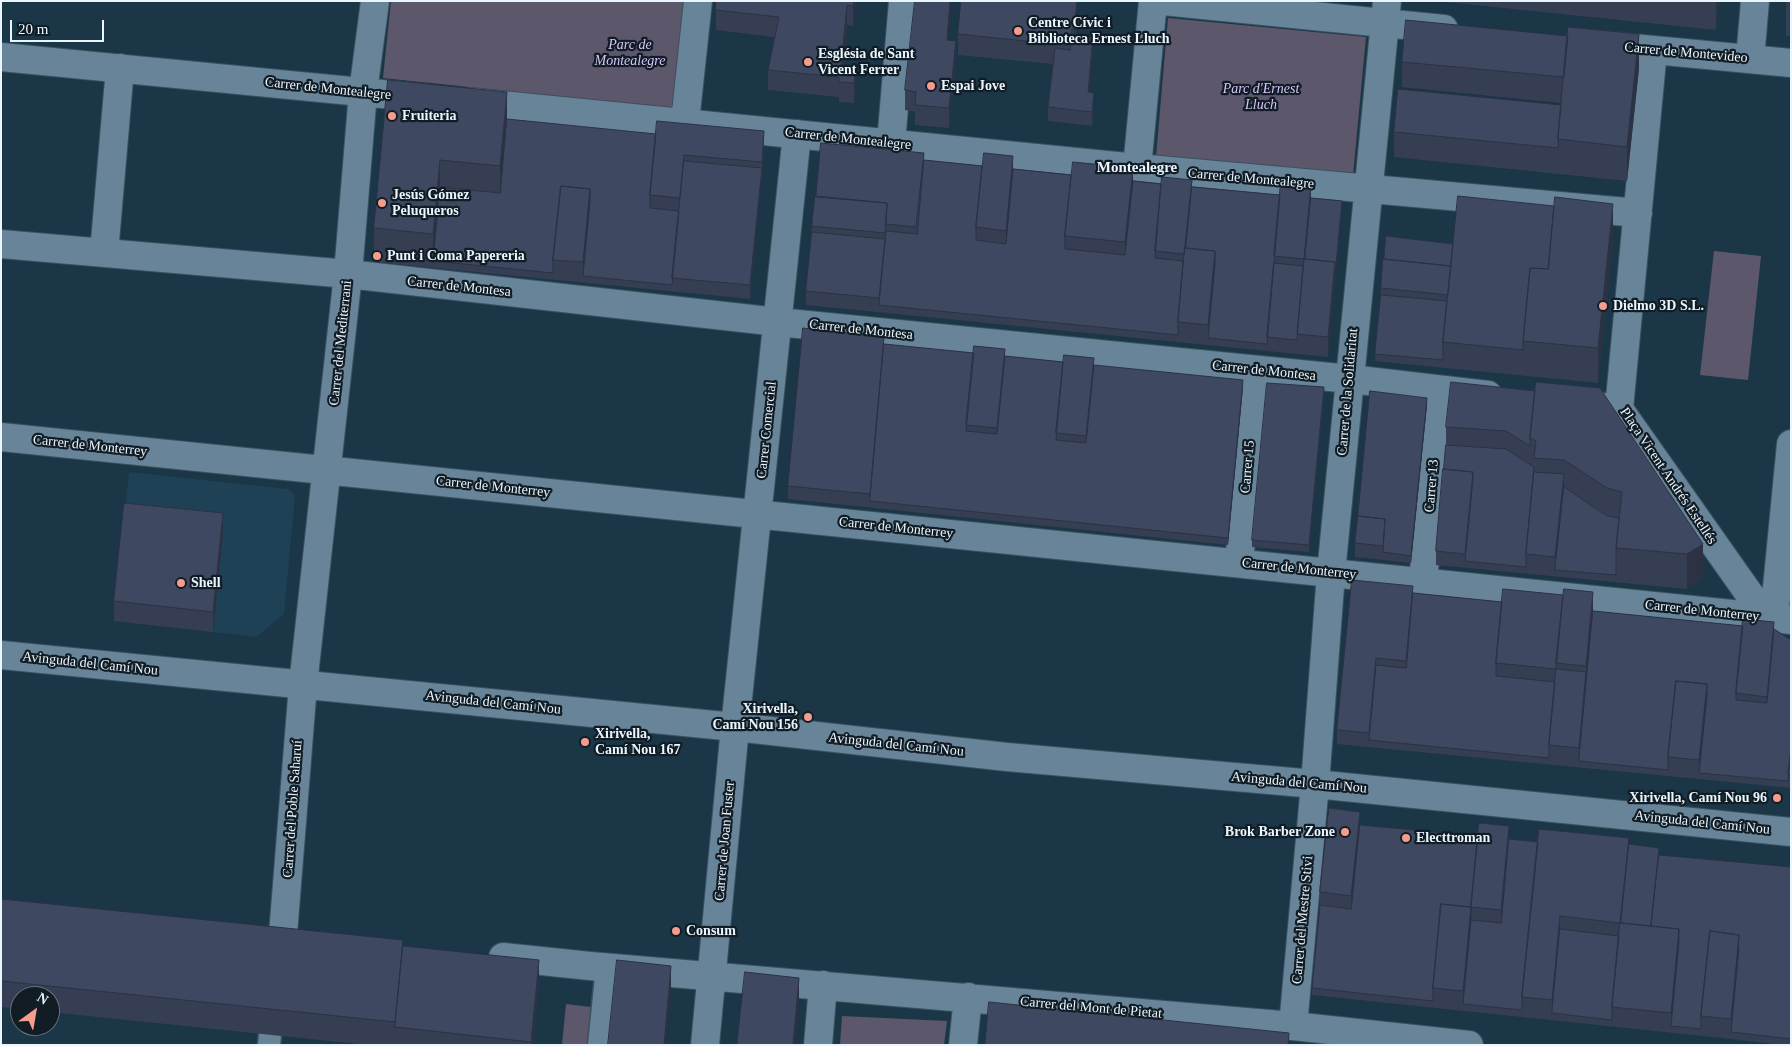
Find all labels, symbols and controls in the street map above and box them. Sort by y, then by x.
scale bar [12,10,106,42]
place label: Centre Cívic i Biblioteca Ernest Lluch [1028,15,1170,48]
text: 20 m [18,21,48,37]
marker: Centre Cívic i Biblioteca Ernest Lluch [1012,25,1024,37]
park label: Parc de Montealegre [594,37,666,70]
street label: Carrer de Montevideo [1624,39,1748,67]
place label: Església de Sant Vicent Ferrer [818,46,914,78]
marker: Església de Sant Vicent Ferrer [802,56,814,68]
street label: Carrer de Montealegre [264,74,392,104]
place label: Espai Jove [941,78,1005,94]
marker: Espai Jove [925,80,937,92]
park label: Parc d'Ernest Lluch [1223,81,1299,114]
place label: Fruiteria [402,108,456,124]
marker: Fruiteria [386,110,398,122]
street label: Carrer de Montealegre [784,124,912,154]
district label: Montealegre [1097,159,1177,177]
street label: Carrer de Montealegre [1187,165,1315,193]
place label: Jesús Gómez Peluqueros [392,187,469,220]
marker: Jesús Gómez Peluqueros [376,197,388,209]
place label: Punt i Coma Papereria [387,248,525,264]
marker: Punt i Coma Papereria [371,250,383,262]
street label: Carrer de Montesa [406,273,512,301]
street label: Carrer del Mediterrani [326,279,356,407]
place label: Dielmo 3D S.L. [1613,298,1704,314]
marker: Dielmo 3D S.L. [1597,300,1609,312]
street label: Carrer de Montesa [808,316,914,344]
street label: Carrer de la Solidaritat [1334,328,1362,456]
street label: Carrer de Montesa [1211,357,1317,385]
street label: Carrer Comercial [754,381,780,479]
street label: Plaça Vicent Andrés Estellés [1616,404,1720,548]
street label: Carrer de Monterrey [32,432,148,460]
street label: Carrer 15 [1237,440,1259,494]
street label: Carrer 13 [1421,459,1443,513]
street label: Carrer de Monterrey [435,473,551,501]
street label: Carrer de Monterrey [838,514,954,542]
street label: Carrer de Monterrey [1241,555,1357,583]
place label: Shell [191,575,221,591]
marker: Shell [175,577,187,589]
street label: Carrer de Monterrey [1644,597,1760,625]
street label: Avinguda del Camí Nou [21,649,159,679]
street label: Avinguda del Camí Nou [424,688,562,718]
place label: Xirivella, Camí Nou 156 [712,701,798,734]
marker: Xirivella, Camí Nou 156 [802,711,814,723]
place label: Xirivella, Camí Nou 167 [595,726,681,759]
street label: Avinguda del Camí Nou [827,730,965,760]
marker: Xirivella, Camí Nou 167 [579,736,591,748]
street label: Carrer del Poble Saharuí [280,740,306,878]
street label: Avinguda del Camí Nou [1230,769,1368,797]
street label: Carrer de Joan Fuster [711,780,739,902]
place label: Xirivella, Camí Nou 96 [1629,790,1767,806]
marker: Xirivella, Camí Nou 96 [1771,792,1783,804]
street label: Avinguda del Camí Nou [1633,808,1771,838]
place label: Brok Barber Zone [1225,824,1335,840]
marker: Brok Barber Zone [1339,826,1351,838]
place label: Electtroman [1416,830,1490,846]
marker: Electtroman [1400,832,1412,844]
street label: Carrer del Mestre Stivi [1289,855,1317,985]
place label: Consum [686,923,736,939]
marker: Consum [670,925,682,937]
north arrow [10,986,60,1036]
text: N [34,990,51,1008]
street label: Carrer del Mont de Pietat [1019,993,1163,1023]

